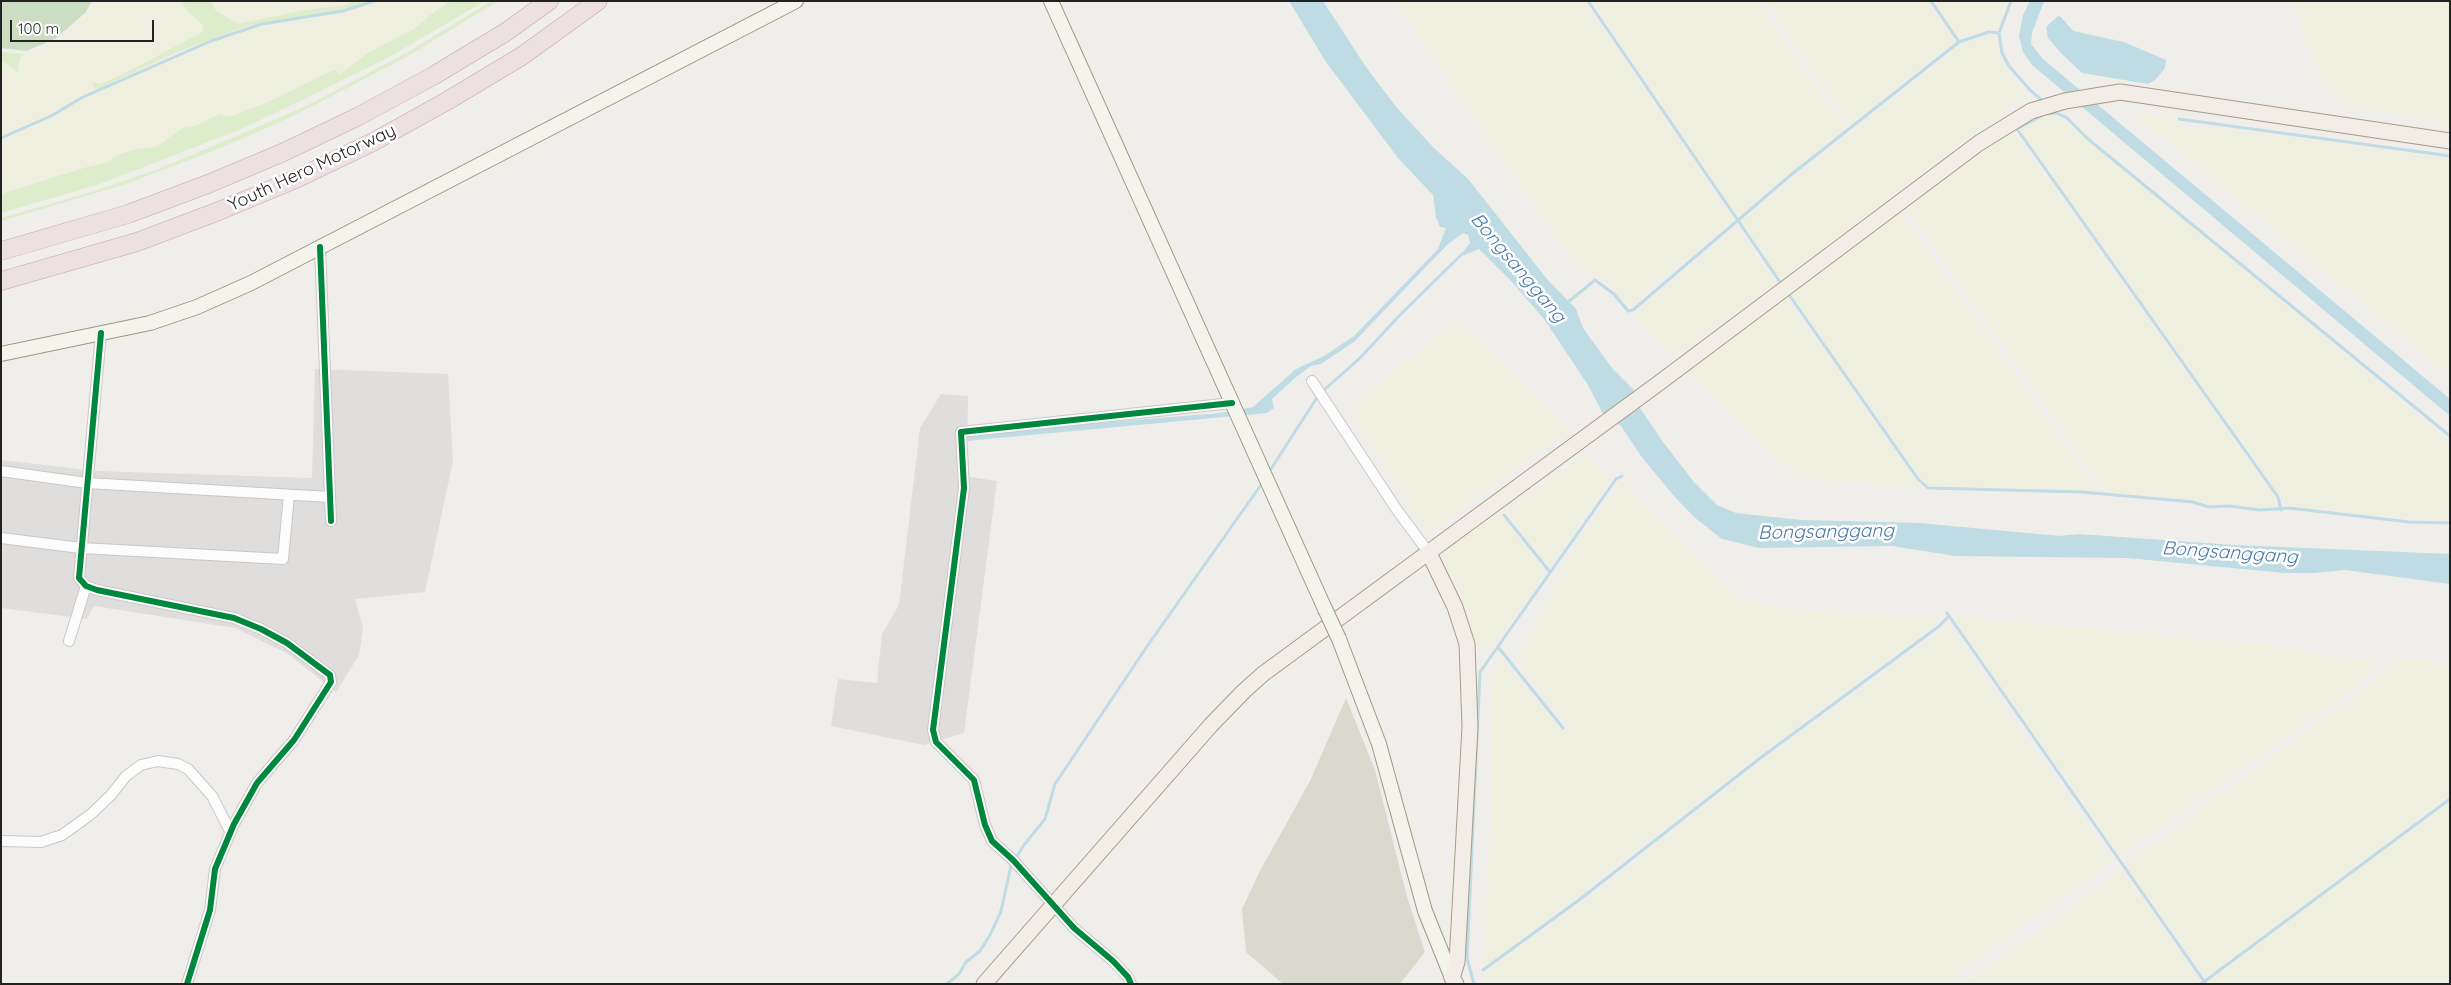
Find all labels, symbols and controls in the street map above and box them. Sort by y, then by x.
scale bar [12,10,156,42]
text: 100 m [18,19,59,38]
street label: Youth Hero Motorway [225,120,399,216]
water label: Bongsanggang [1466,209,1570,327]
water label: Bongsanggang [1758,519,1894,545]
water label: Bongsanggang [2161,537,2299,569]

